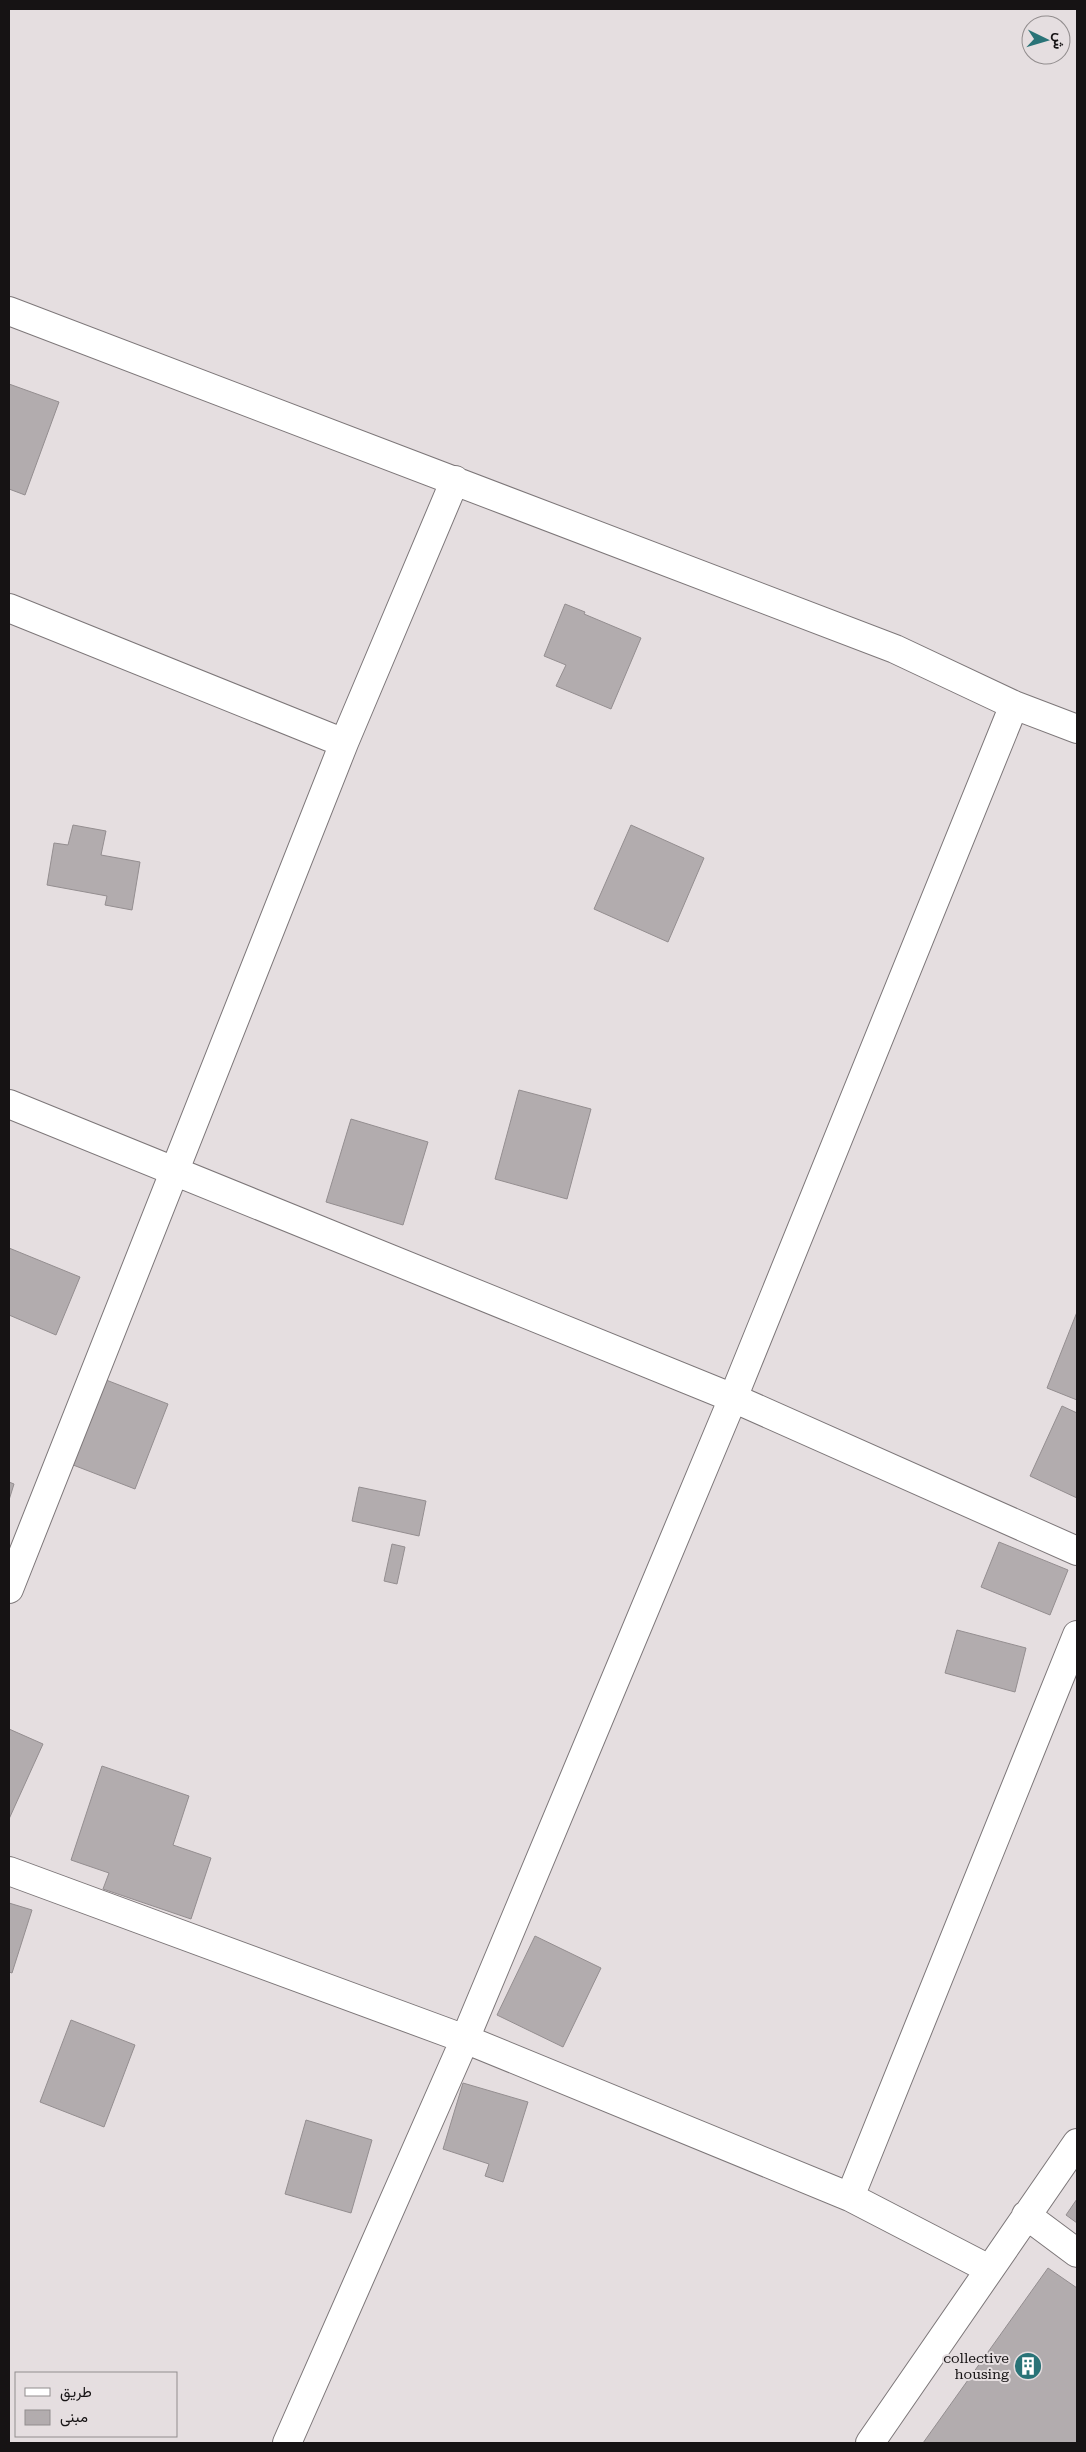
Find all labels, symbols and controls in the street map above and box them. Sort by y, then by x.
north arrow [1021,15,1071,65]
text: ش [1049,32,1068,50]
place label: collective housing [943,2350,1009,2382]
building icon: collective housing [1013,2351,1043,2381]
legend [15,2372,178,2437]
text: طريق [60,2383,92,2402]
text: مبنى [60,2408,88,2427]

